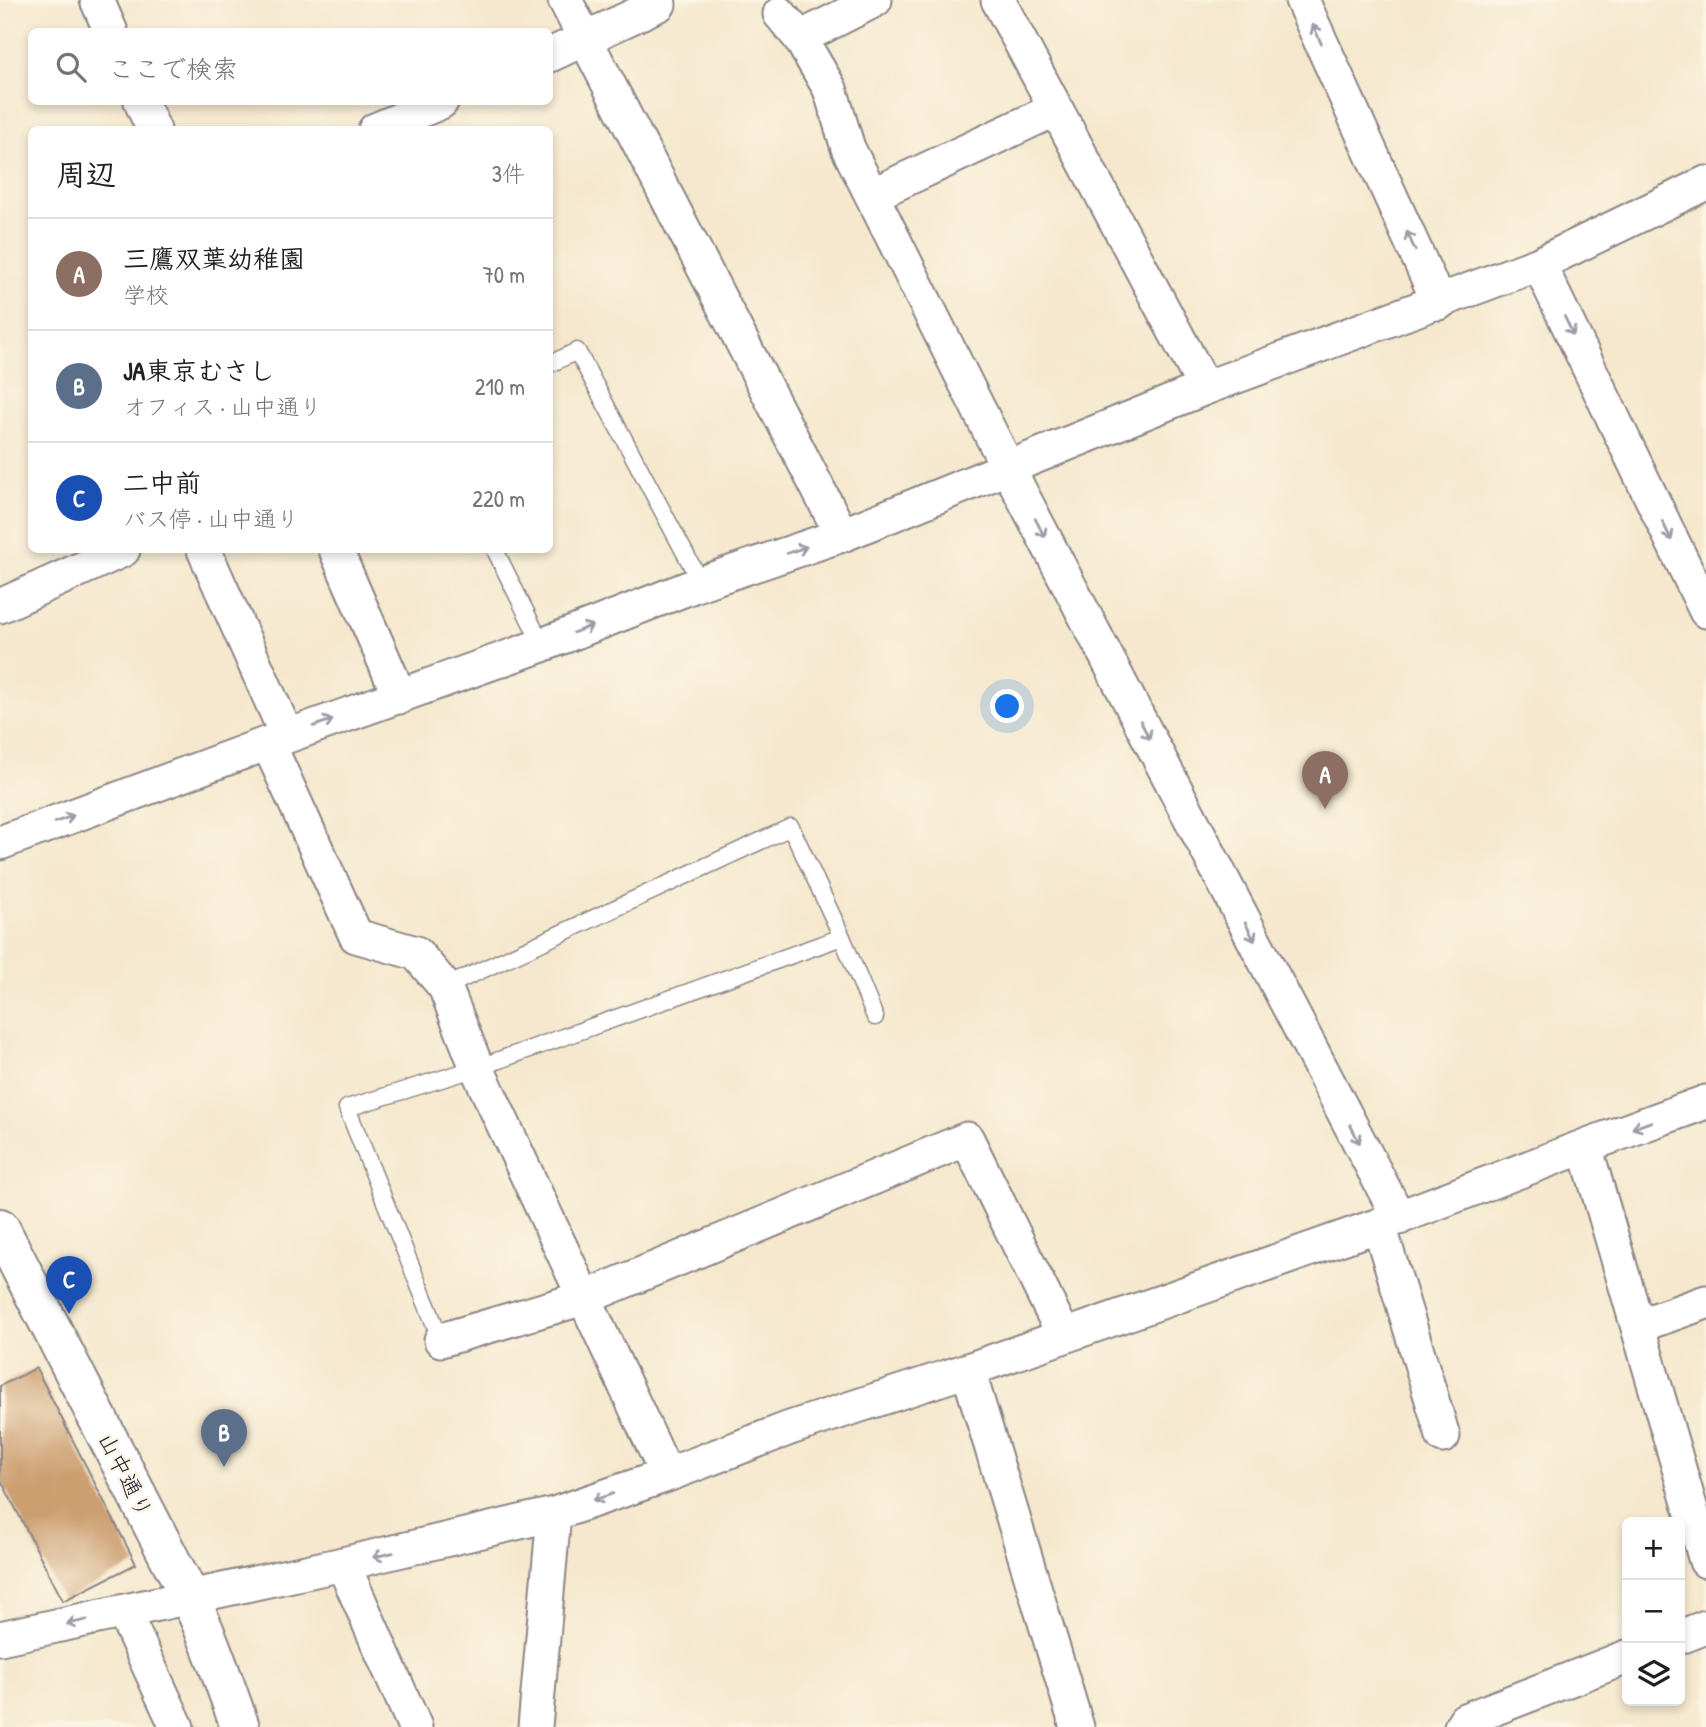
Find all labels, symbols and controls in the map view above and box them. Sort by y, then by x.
one-way arrow [1310,23,1323,45]
search box [28,28,553,105]
icon: search [52,48,90,86]
text: ここで検索 [108,51,238,86]
text: 周辺 [56,154,116,194]
text: 3件 [492,158,525,189]
one-way arrow [1404,231,1417,252]
text: 三鷹双葉幼稚園 [123,241,305,276]
text: A [73,259,85,290]
text: 70 m [482,259,525,290]
text: 学校 [123,279,169,310]
one-way arrow [1563,314,1576,336]
text: JA東京むさし [123,353,275,388]
text: B [73,371,85,402]
text: 210 m [475,371,525,402]
text: オフィス · 山中通り [123,391,322,422]
text: 二中前 [123,465,201,500]
text: C [73,483,85,514]
text: 220 m [472,483,525,514]
text: バス停 · 山中通り [123,503,299,534]
one-way arrow [1033,518,1047,538]
one-way arrow [1661,520,1675,541]
one-way arrow [785,543,807,555]
one-way arrow [572,621,594,634]
your location [990,689,1024,723]
one-way arrow [312,716,334,729]
one-way arrow [1139,719,1152,740]
pin: A [1302,751,1348,809]
one-way arrow [52,812,74,824]
one-way arrow [1244,921,1257,942]
one-way arrow [1631,1120,1653,1132]
one-way arrow [1349,1123,1362,1144]
pin: C [46,1256,92,1314]
pin: B [201,1409,247,1467]
street label: 山中通り [91,1427,161,1523]
one-way arrow [592,1492,614,1504]
map controls [1622,1517,1685,1706]
button: + [1622,1517,1685,1580]
one-way arrow [372,1548,395,1562]
button: − [1622,1580,1685,1643]
one-way arrow [66,1616,89,1630]
button: layers [1622,1643,1685,1706]

